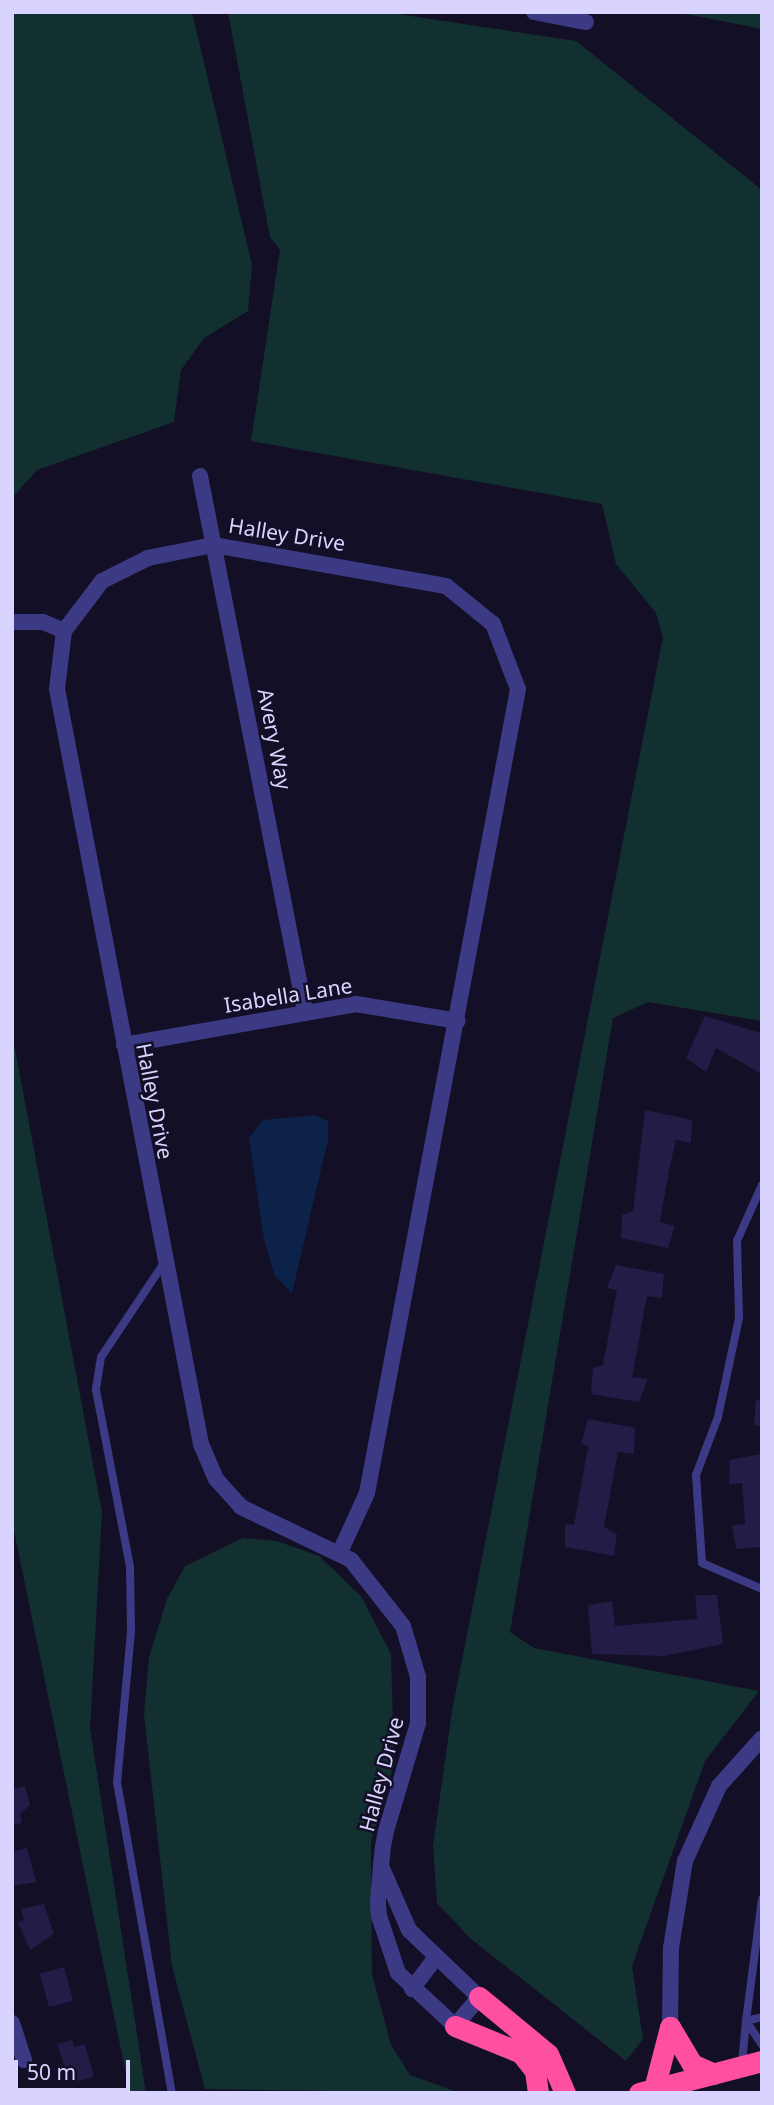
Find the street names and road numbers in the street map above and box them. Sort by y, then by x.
street label: Halley Drive [227,512,347,556]
street label: Avery Way [253,686,297,792]
street label: Isabella Lane [222,972,354,1018]
street label: Halley Drive [131,1041,179,1161]
street label: Halley Drive [354,1714,408,1834]

